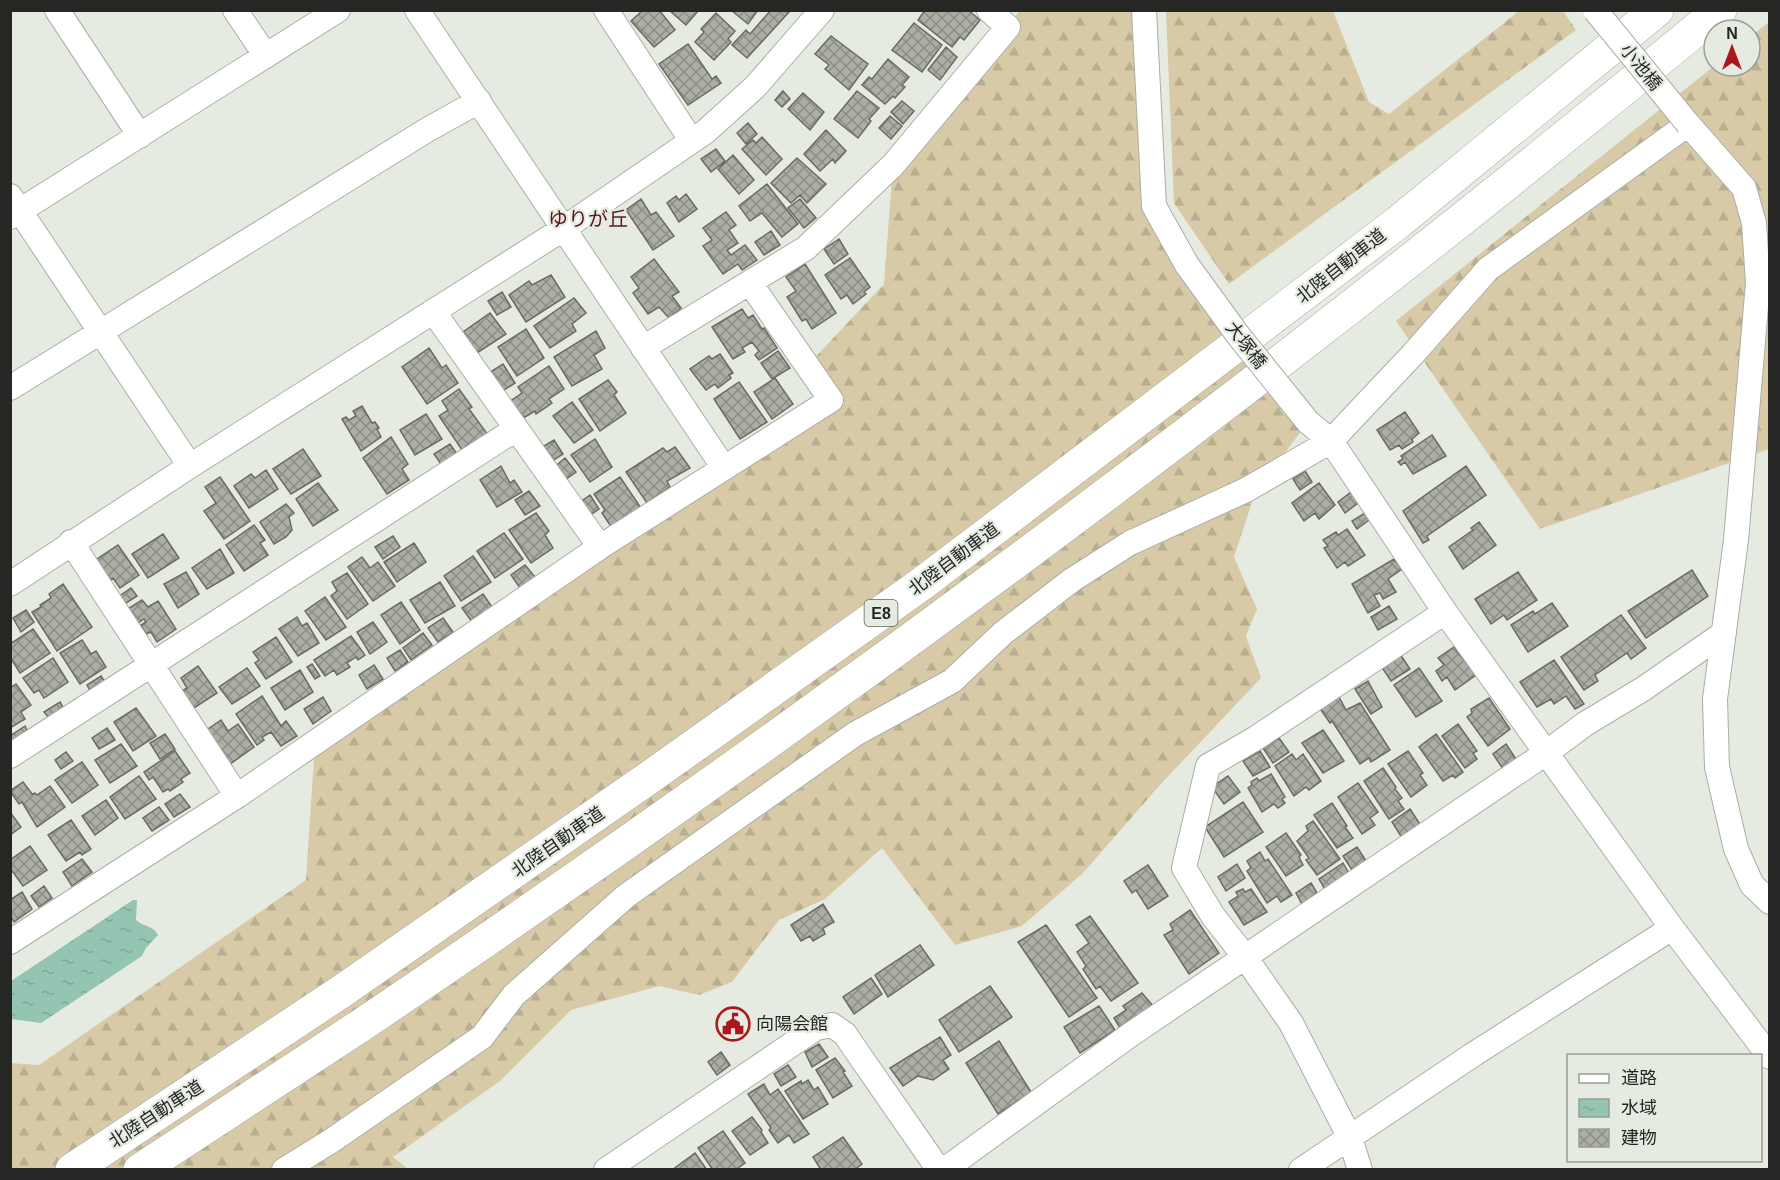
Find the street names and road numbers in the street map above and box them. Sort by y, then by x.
street label: 小池橋 [1616,40,1666,94]
street label: 北陸自動車道 [1292,225,1390,307]
street label: 大塚橋 [1221,318,1271,372]
street label: 北陸自動車道 [905,519,1003,599]
road number: E8 [864,600,898,626]
street label: 北陸自動車道 [508,803,608,881]
street label: 北陸自動車道 [105,1076,207,1152]

